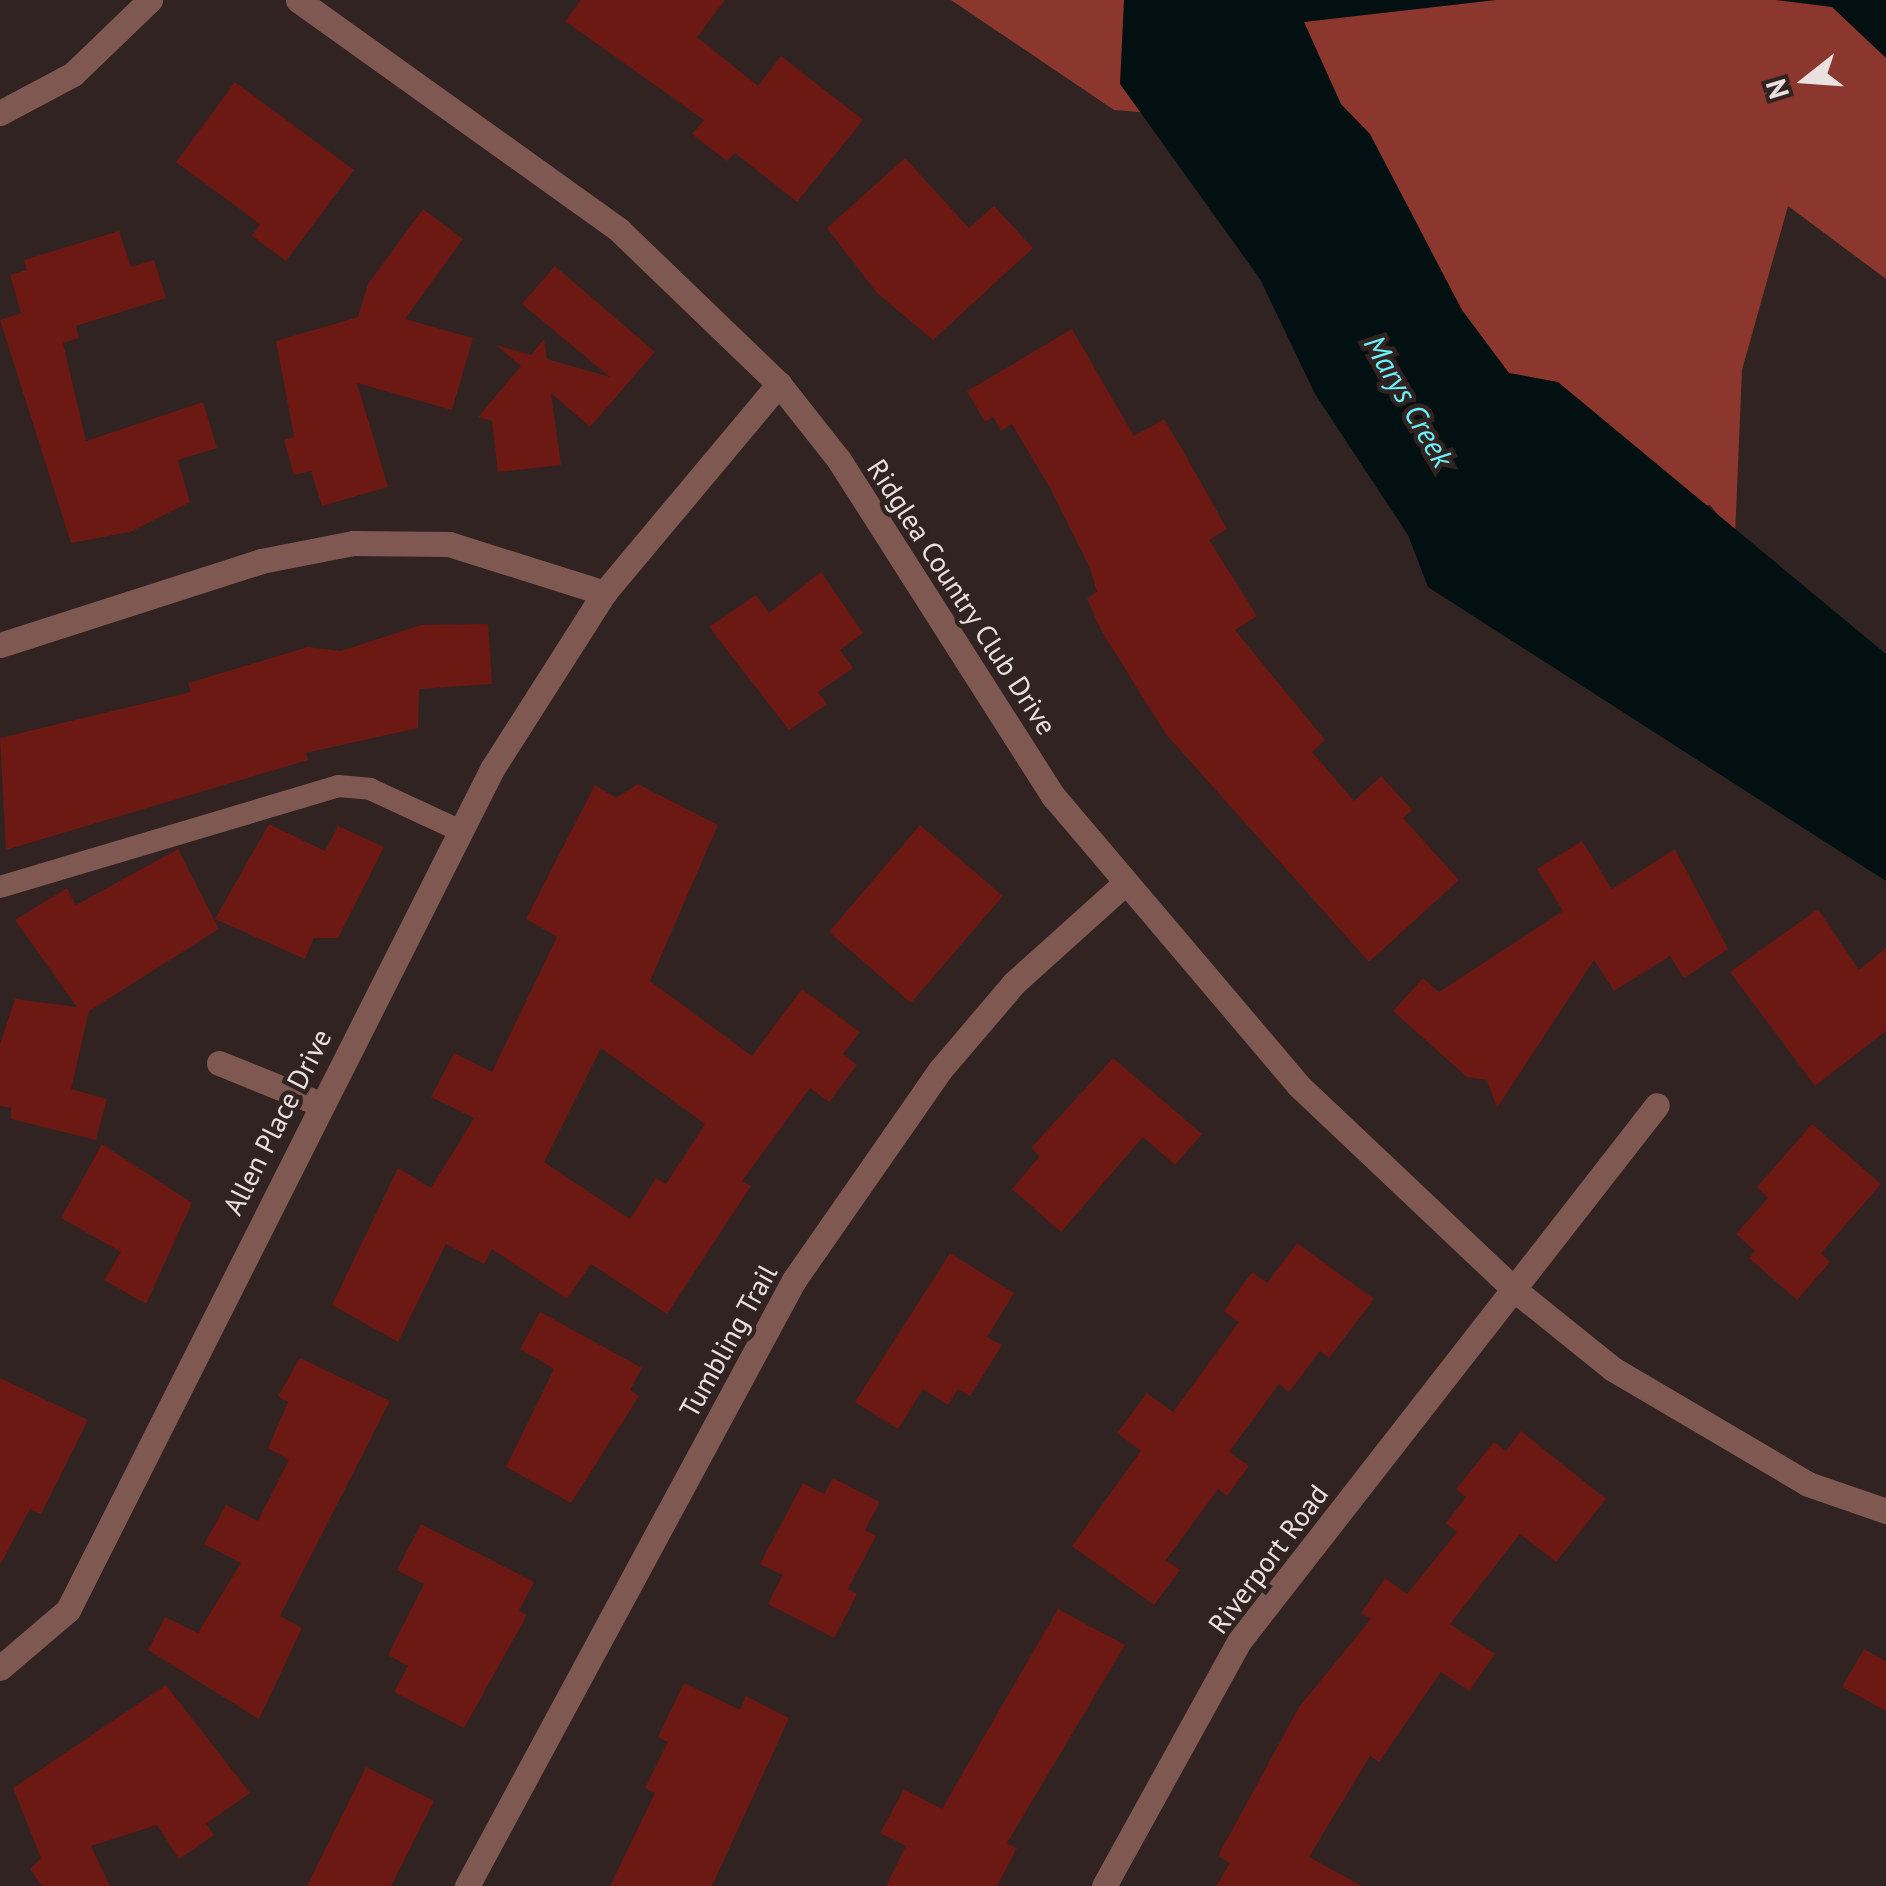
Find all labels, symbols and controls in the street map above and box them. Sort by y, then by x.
north arrow [1756,30,1856,130]
text: N [1756,75,1797,103]
water label: Marys Creek [1357,328,1461,474]
street label: Ridglea Country Club Drive [860,453,1064,741]
street label: Allen Place Drive [216,1024,338,1220]
street label: Tumbling Trail [672,1258,784,1424]
street label: Riverport Road [1201,1478,1335,1640]

